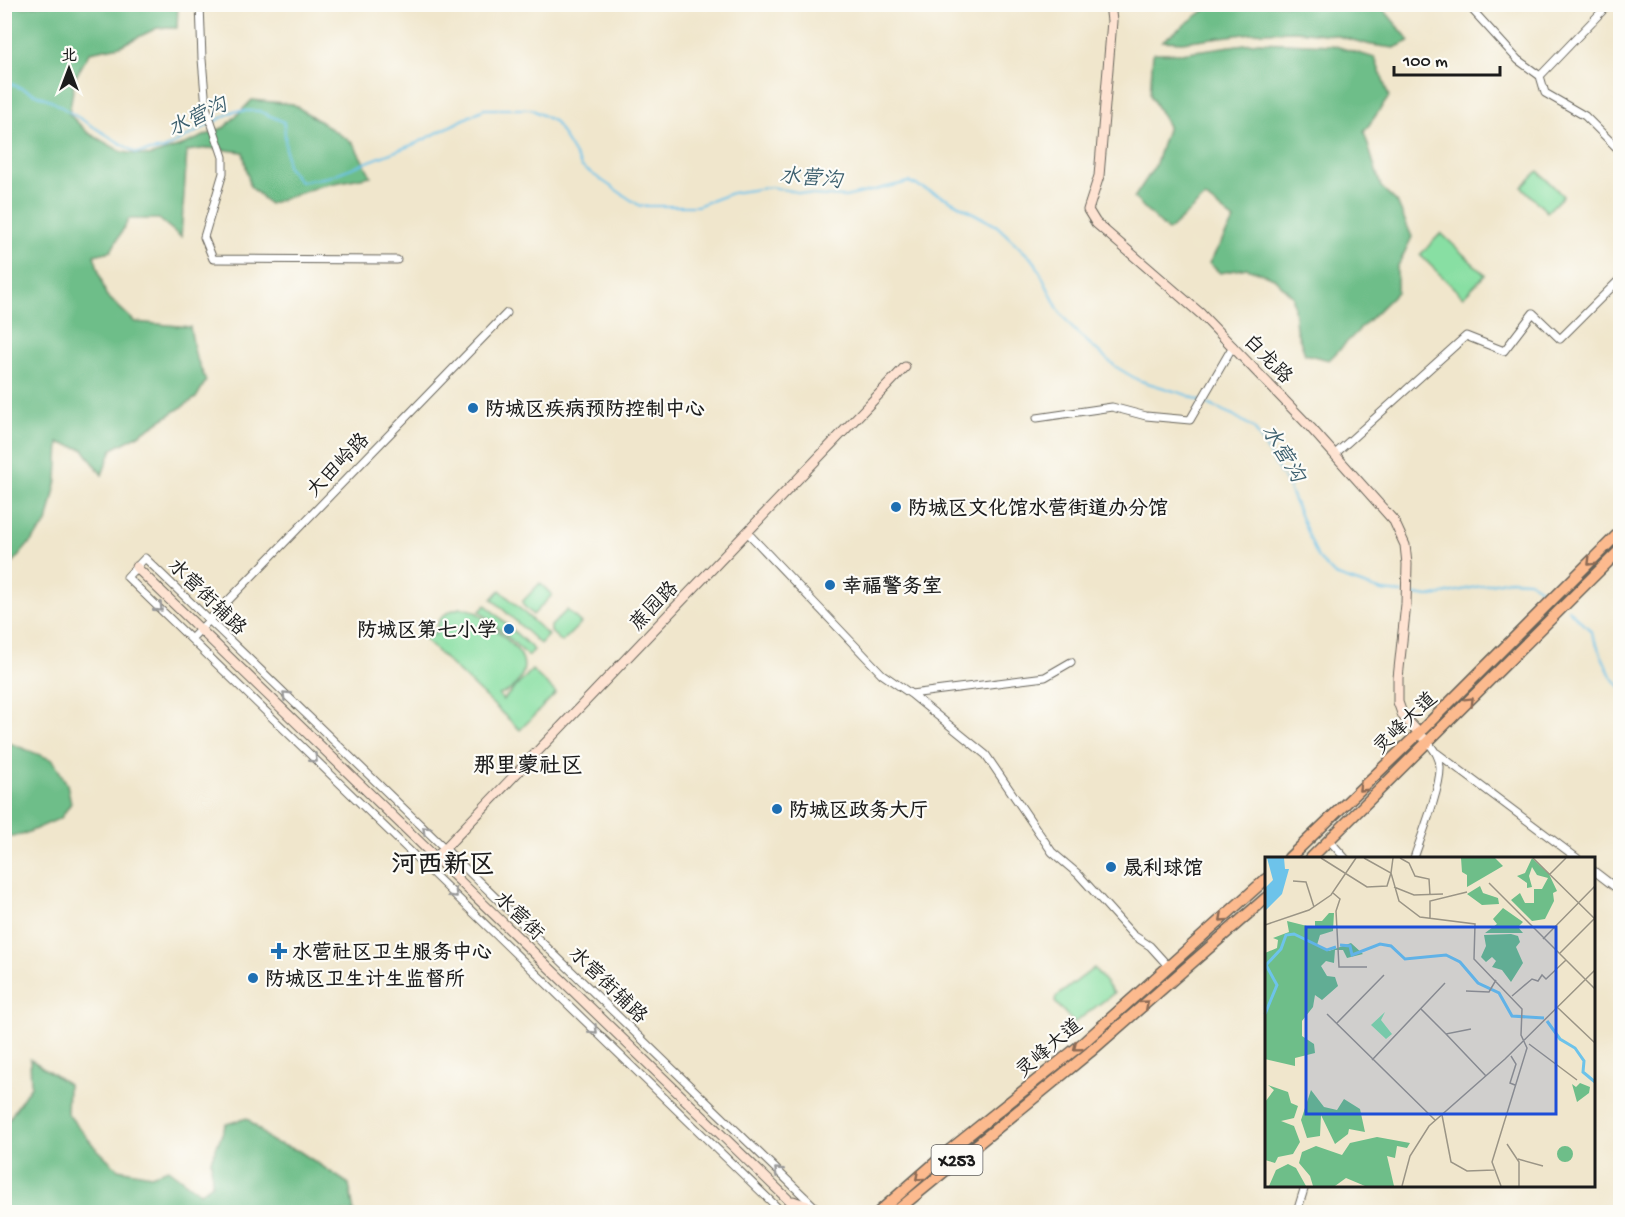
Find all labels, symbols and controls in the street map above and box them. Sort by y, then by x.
north arrow [39,39,99,99]
scale bar [1394,39,1500,77]
text: 北 [61,47,77,67]
text: 100 m [1402,52,1448,73]
water label: 水营沟 [164,91,234,144]
water label: 水营沟 [778,163,845,196]
street label: 白龙路 [1237,329,1298,391]
place label: 防城区疾病预防控制中心 [485,398,705,423]
marker: 防城区疾病预防控制中心 [466,401,480,415]
water label: 水营沟 [1254,420,1311,490]
street label: 大田岭路 [302,428,376,503]
place label: 防城区文化馆水营街道办分馆 [908,497,1168,522]
marker: 防城区文化馆水营街道办分馆 [889,500,903,514]
street label: 水营街辅路 [162,554,252,642]
one-way arrow [1587,554,1598,565]
place label: 幸福警务室 [842,575,942,600]
street label: 蔗园路 [625,576,685,637]
marker: 幸福警务室 [823,578,837,592]
one-way arrow [152,601,163,612]
place label: 防城区第七小学 [357,619,497,644]
marker: 防城区第七小学 [502,622,516,636]
street label: 灵峰大道 [1368,687,1443,761]
one-way arrow [283,691,294,702]
one-way arrow [1462,697,1473,708]
one-way arrow [307,751,318,762]
district label: 那里蒙社区 [473,753,583,781]
one-way arrow [1358,781,1369,792]
place label: 防城区政务大厅 [789,799,929,824]
marker: 防城区政务大厅 [770,802,784,816]
one-way arrow [423,827,434,838]
district label: 河西新区 [391,851,495,883]
place label: 晟利球馆 [1123,857,1203,882]
inset map [1265,857,1595,1187]
marker: 晟利球馆 [1104,860,1118,874]
one-way arrow [447,887,458,898]
street label: 水营街 [488,887,549,947]
one-way arrow [1219,911,1230,922]
place label: 水营社区卫生服务中心 [292,941,492,966]
marker: 水营社区卫生服务中心 [270,942,288,960]
street label: 水营街辅路 [563,942,653,1030]
place label: 防城区卫生计生监督所 [265,968,465,993]
marker: 防城区卫生计生监督所 [246,971,260,985]
one-way arrow [1138,1000,1149,1011]
street label: 灵峰大道 [1011,1014,1088,1084]
one-way arrow [588,1023,598,1034]
one-way arrow [1073,1040,1084,1051]
road number: X253 [932,1145,982,1175]
one-way arrow [774,1167,785,1178]
one-way arrow [915,1170,926,1181]

